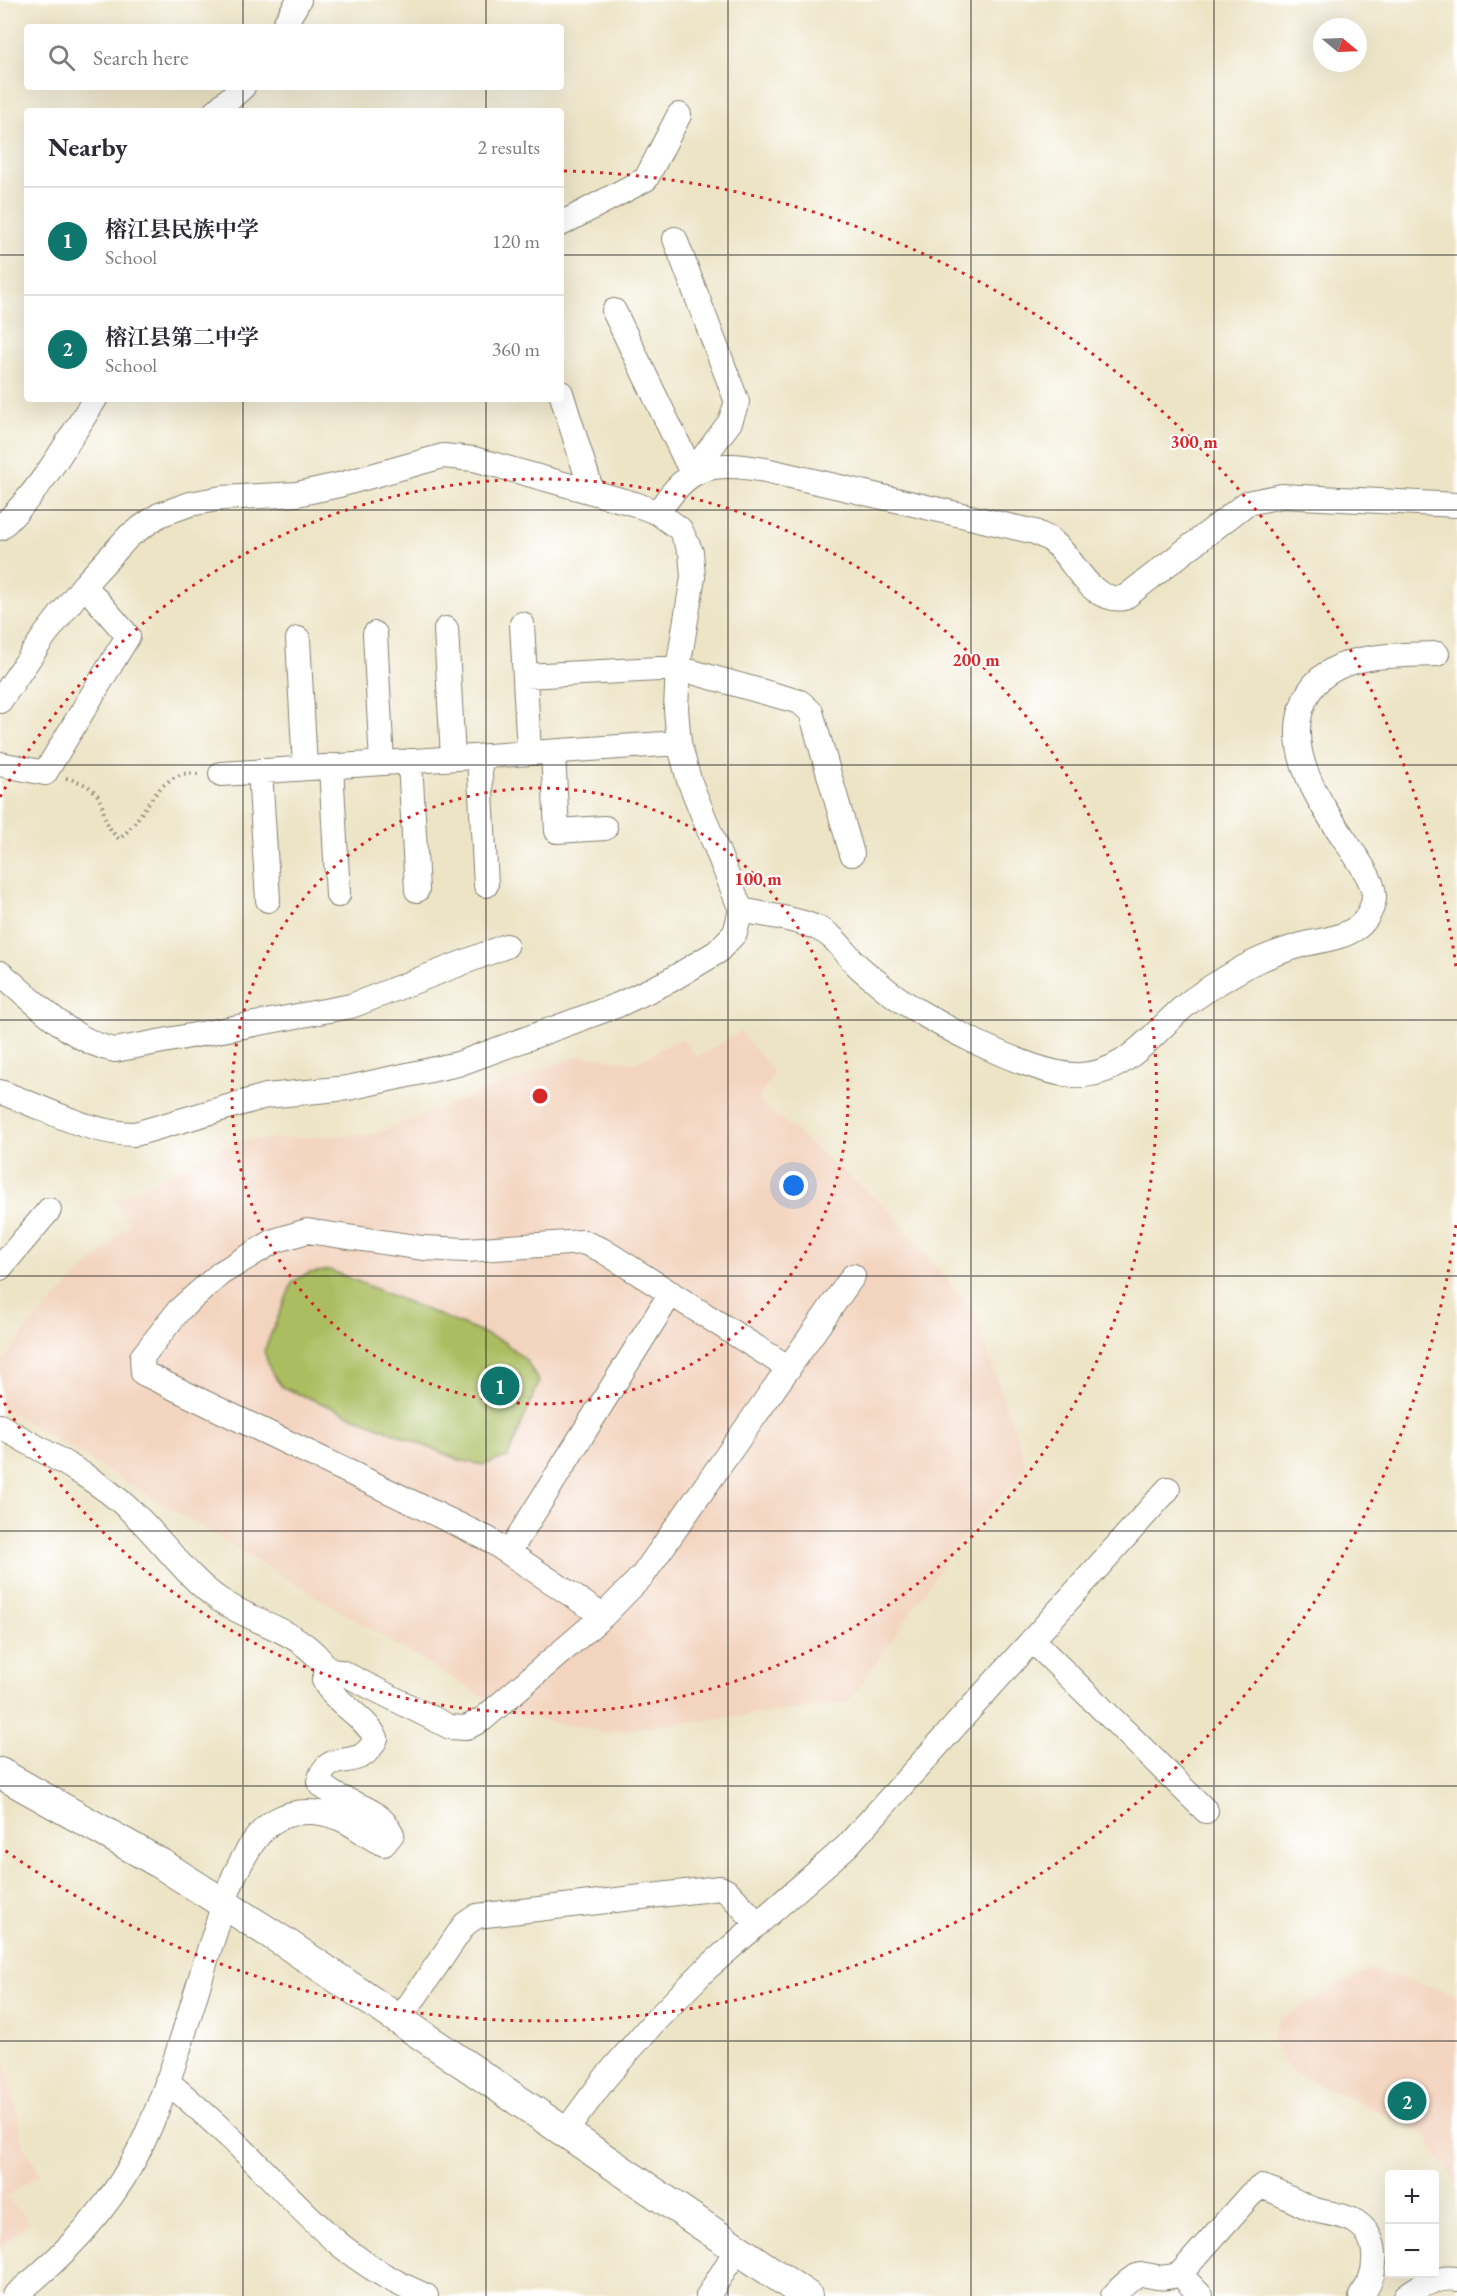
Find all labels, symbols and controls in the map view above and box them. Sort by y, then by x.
north arrow [1313,18,1367,72]
search box [24,24,564,90]
icon: search [45,41,78,74]
text: Search here [93,43,188,72]
text: Nearby [48,130,128,164]
text: 2 results [477,134,540,160]
text: 榕江县民族中学 [105,215,259,244]
text: 1 [62,228,73,254]
text: 120 m [492,228,540,254]
text: School [105,244,157,270]
text: 榕江县第二中学 [105,323,259,352]
text: 2 [62,336,73,362]
text: 360 m [492,336,540,362]
text: School [105,352,157,378]
text: 300 m [1170,430,1218,453]
text: 200 m [952,648,1000,671]
text: 100 m [734,867,782,890]
centre of rings [530,1086,550,1106]
your location [779,1171,808,1200]
pin: 1 [480,1364,520,1408]
pin: 2 [1388,2078,1426,2124]
map controls [1385,2170,1439,2278]
button: + [1385,2170,1439,2224]
button: − [1385,2224,1439,2278]

